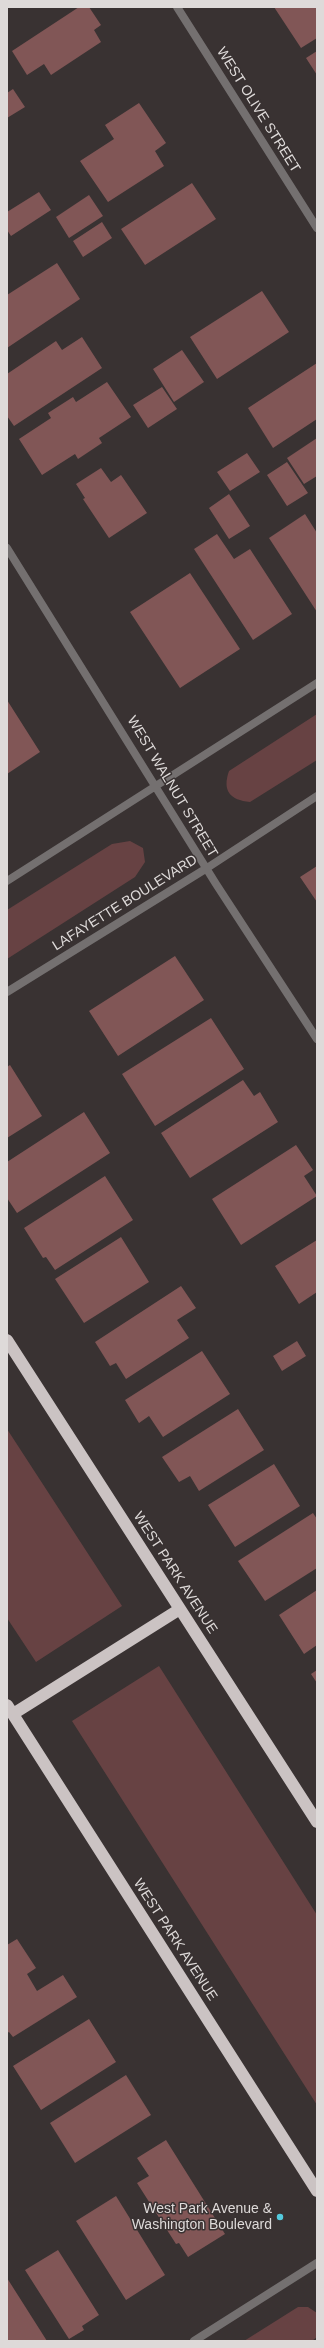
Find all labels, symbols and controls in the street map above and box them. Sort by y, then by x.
street label: WEST OLIVE STREET [213,44,303,176]
street label: WEST WALNUT STREET [123,713,221,861]
street label: LAFAYETTE BOULEVARD [50,851,200,955]
street label: WEST PARK AVENUE [129,1509,221,1637]
street label: WEST PARK AVENUE [129,1876,221,2004]
place label: West Park Avenue & Washington Boulevard [132,2201,272,2234]
marker: West Park Avenue & Washington Boulevard [275,2212,285,2222]

